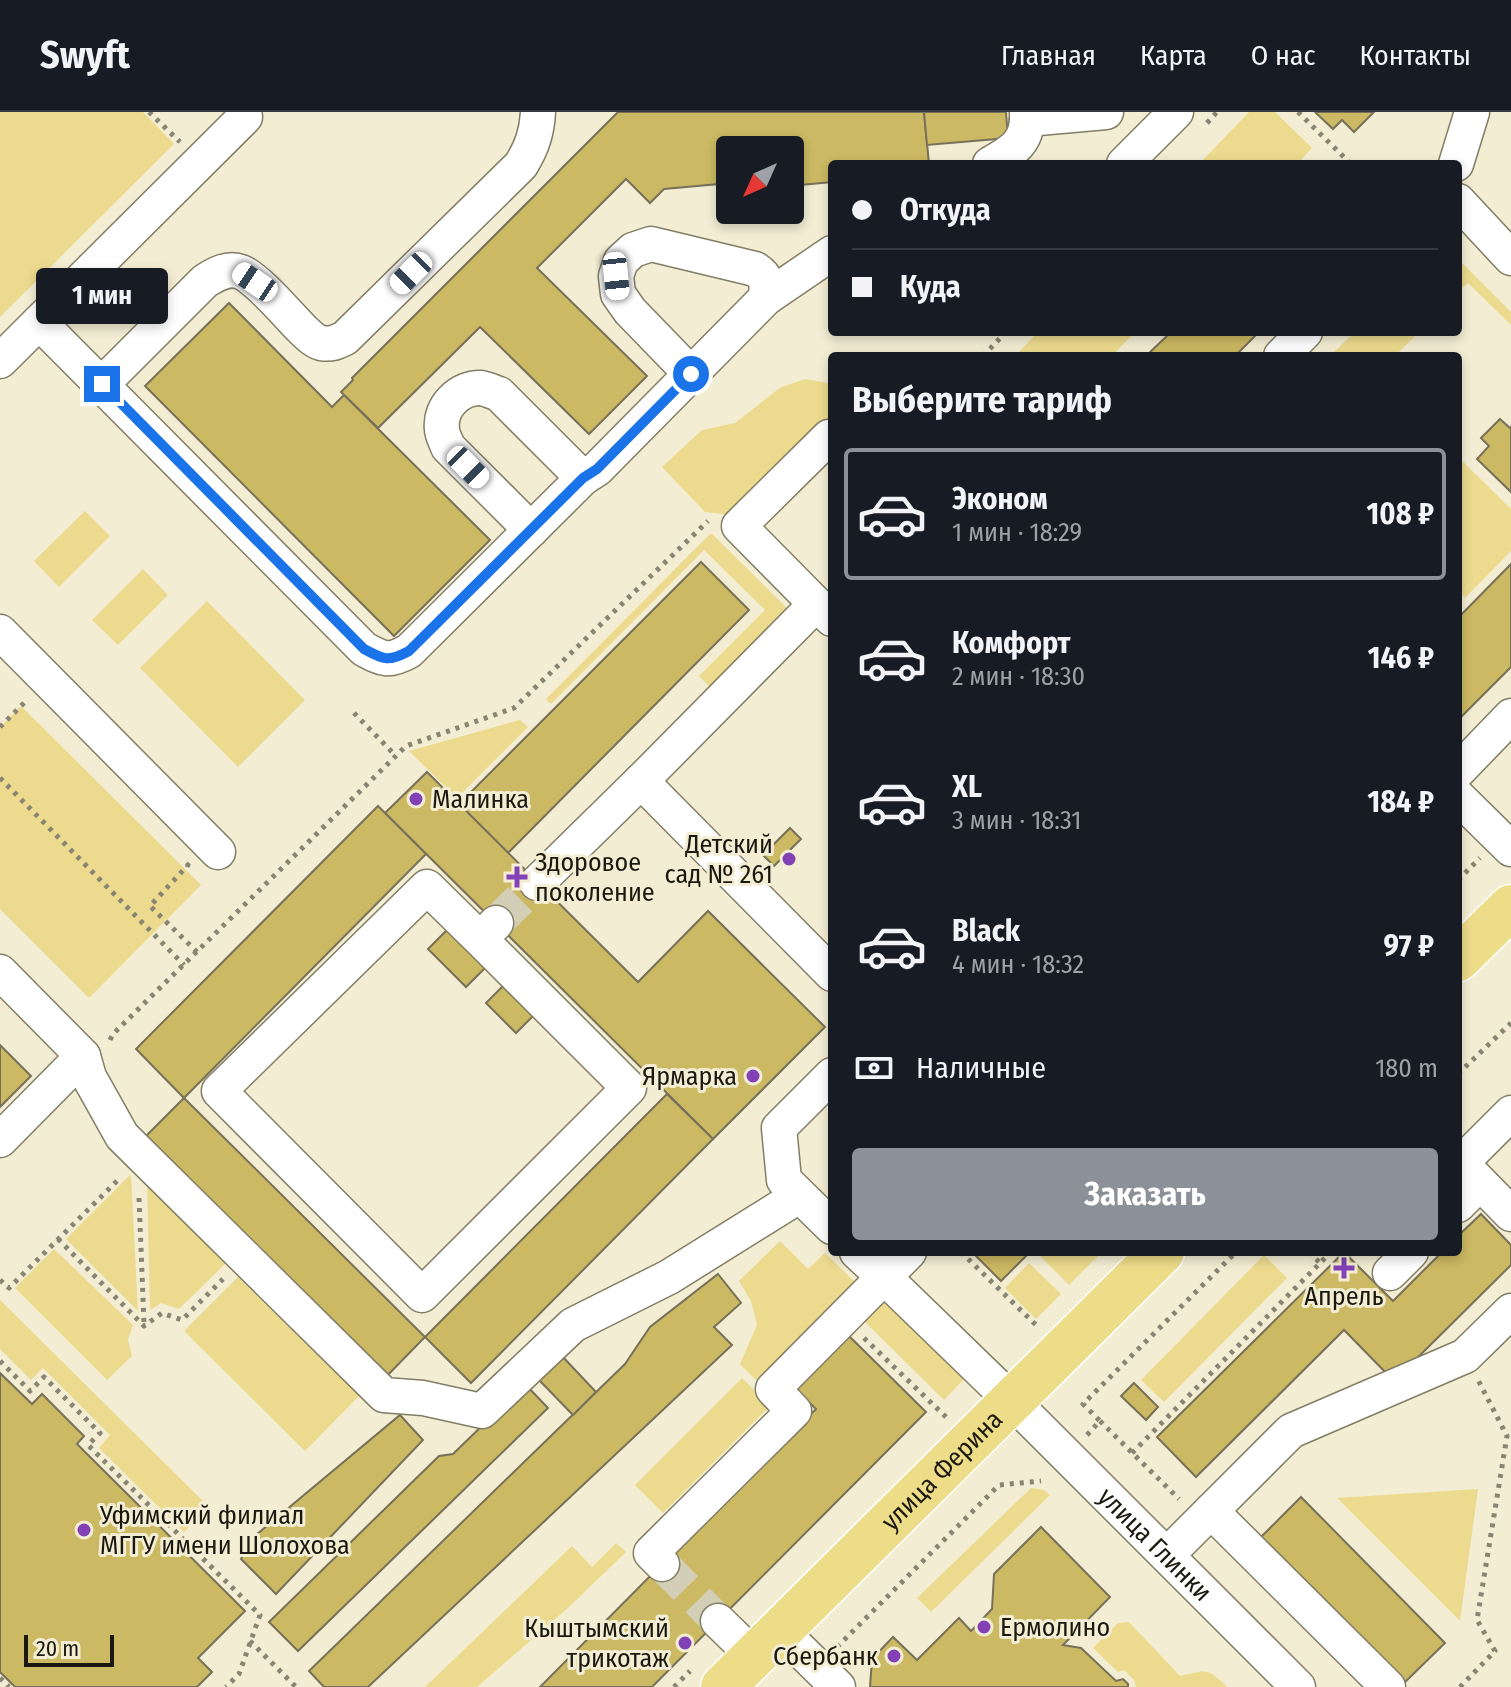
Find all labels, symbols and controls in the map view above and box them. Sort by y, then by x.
text: Swyft [40,32,130,78]
text: Главная [1001,39,1096,72]
text: Карта [1140,39,1207,72]
text: О нас [1251,39,1316,72]
text: Контакты [1360,39,1471,72]
north arrow [716,136,804,224]
map controls [716,136,804,224]
text: Откуда [900,192,991,228]
car [386,248,436,298]
car [602,251,630,301]
car [228,259,282,305]
callout: 1 мин [36,268,168,324]
text: Куда [900,269,961,305]
text: 1 мин [72,280,132,311]
route start [673,356,709,392]
route end [84,366,120,402]
text: Выберите тариф [852,378,1112,422]
car [443,442,493,492]
icon: car [856,478,928,550]
text: Эконом [952,481,1048,517]
text: 108 ₽ [1367,496,1434,532]
text: 1 мин · 18:29 [952,517,1082,548]
icon: car [856,622,928,694]
text: Комфорт [952,625,1070,661]
text: 146 ₽ [1368,640,1434,676]
text: 2 мин · 18:30 [952,661,1085,692]
icon: car [856,766,928,838]
text: XL [952,769,982,805]
place label: Малинка [432,784,529,815]
text: 184 ₽ [1368,784,1434,820]
marker: Малинка [407,790,425,808]
text: 3 мин · 18:31 [952,805,1081,836]
place label: Детский сад № 261 [665,829,773,890]
place label: Здоровое поколение [535,847,655,908]
marker: Детский сад № 261 [780,850,798,868]
marker: Здоровое поколение [506,866,528,888]
icon: car [856,910,928,982]
text: Black [952,913,1020,949]
text: 97 ₽ [1384,928,1434,964]
text: 4 мин · 18:32 [952,949,1084,980]
icon: cash [852,1046,896,1090]
text: Наличные [916,1050,1046,1086]
text: 180 m [1375,1053,1438,1084]
place label: Ярмарка [642,1061,737,1092]
marker: Ярмарка [744,1067,762,1085]
button: Заказать [852,1148,1438,1240]
marker: Апрель [1335,1259,1353,1277]
place label: Апрель [1304,1281,1384,1312]
street label: улица Ферина [875,1404,1009,1537]
street label: улица Глинки [1092,1481,1219,1608]
place label: Уфимский филиал МГГУ имени Шолохова [99,1500,350,1561]
marker: Уфимский филиал МГГУ имени Шолохова [75,1521,93,1539]
place label: Ермолино [1000,1612,1110,1643]
place label: Кыштымский трикотаж [524,1613,669,1674]
marker: Ермолино [975,1618,993,1636]
scale bar [24,1631,114,1667]
marker: Кыштымский трикотаж [676,1634,694,1652]
text: 20 m [36,1635,79,1662]
place label: Сбербанк [773,1641,878,1672]
marker: Сбербанк [885,1647,903,1665]

